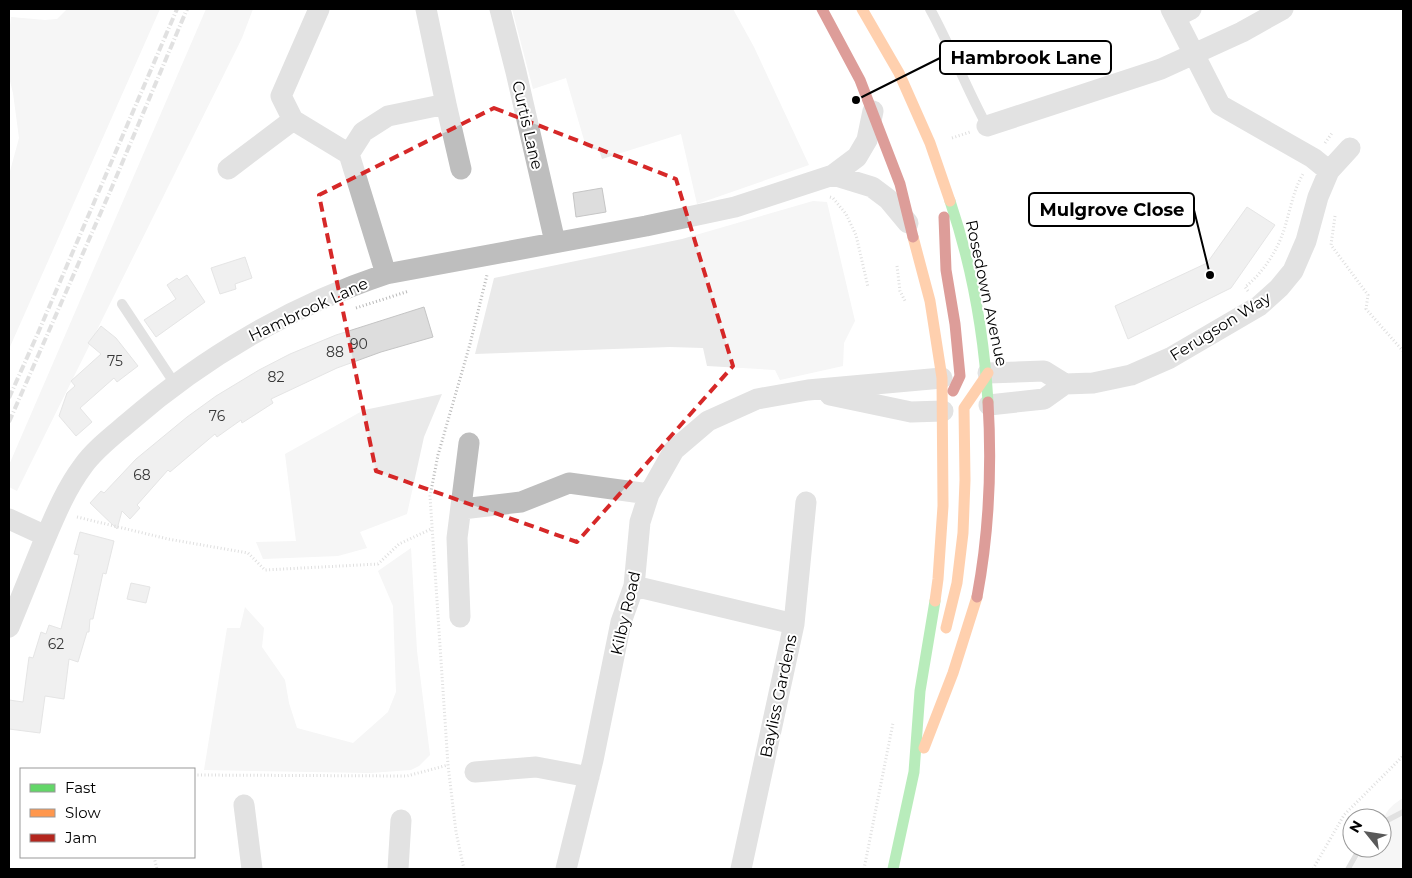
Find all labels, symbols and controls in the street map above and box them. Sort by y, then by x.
callout: Hambrook Lane [940,41,1111,74]
text: Hambrook Lane [951,47,1101,69]
street label: Curtis Lane [508,79,547,171]
callout: Mulgrove Close [1029,193,1194,226]
text: Mulgrove Close [1040,199,1184,221]
street label: Rosedown Avenue [962,218,1011,368]
street label: Hambrook Lane [245,273,371,345]
street label: Ferugson Way [1166,288,1274,365]
house number: 90 [350,335,368,353]
house number: 88 [326,343,344,361]
house number: 75 [107,352,123,370]
house number: 82 [268,368,284,386]
house number: 76 [209,407,226,425]
house number: 68 [133,466,151,484]
street label: Kilby Road [607,569,644,657]
street label: Bayliss Gardens [756,633,801,759]
house number: 62 [48,635,64,653]
legend [20,768,195,858]
text: Fast [65,778,96,797]
text: Slow [65,803,101,822]
north arrow [1342,808,1392,858]
text: N [1345,817,1366,836]
text: Jam [64,828,97,847]

